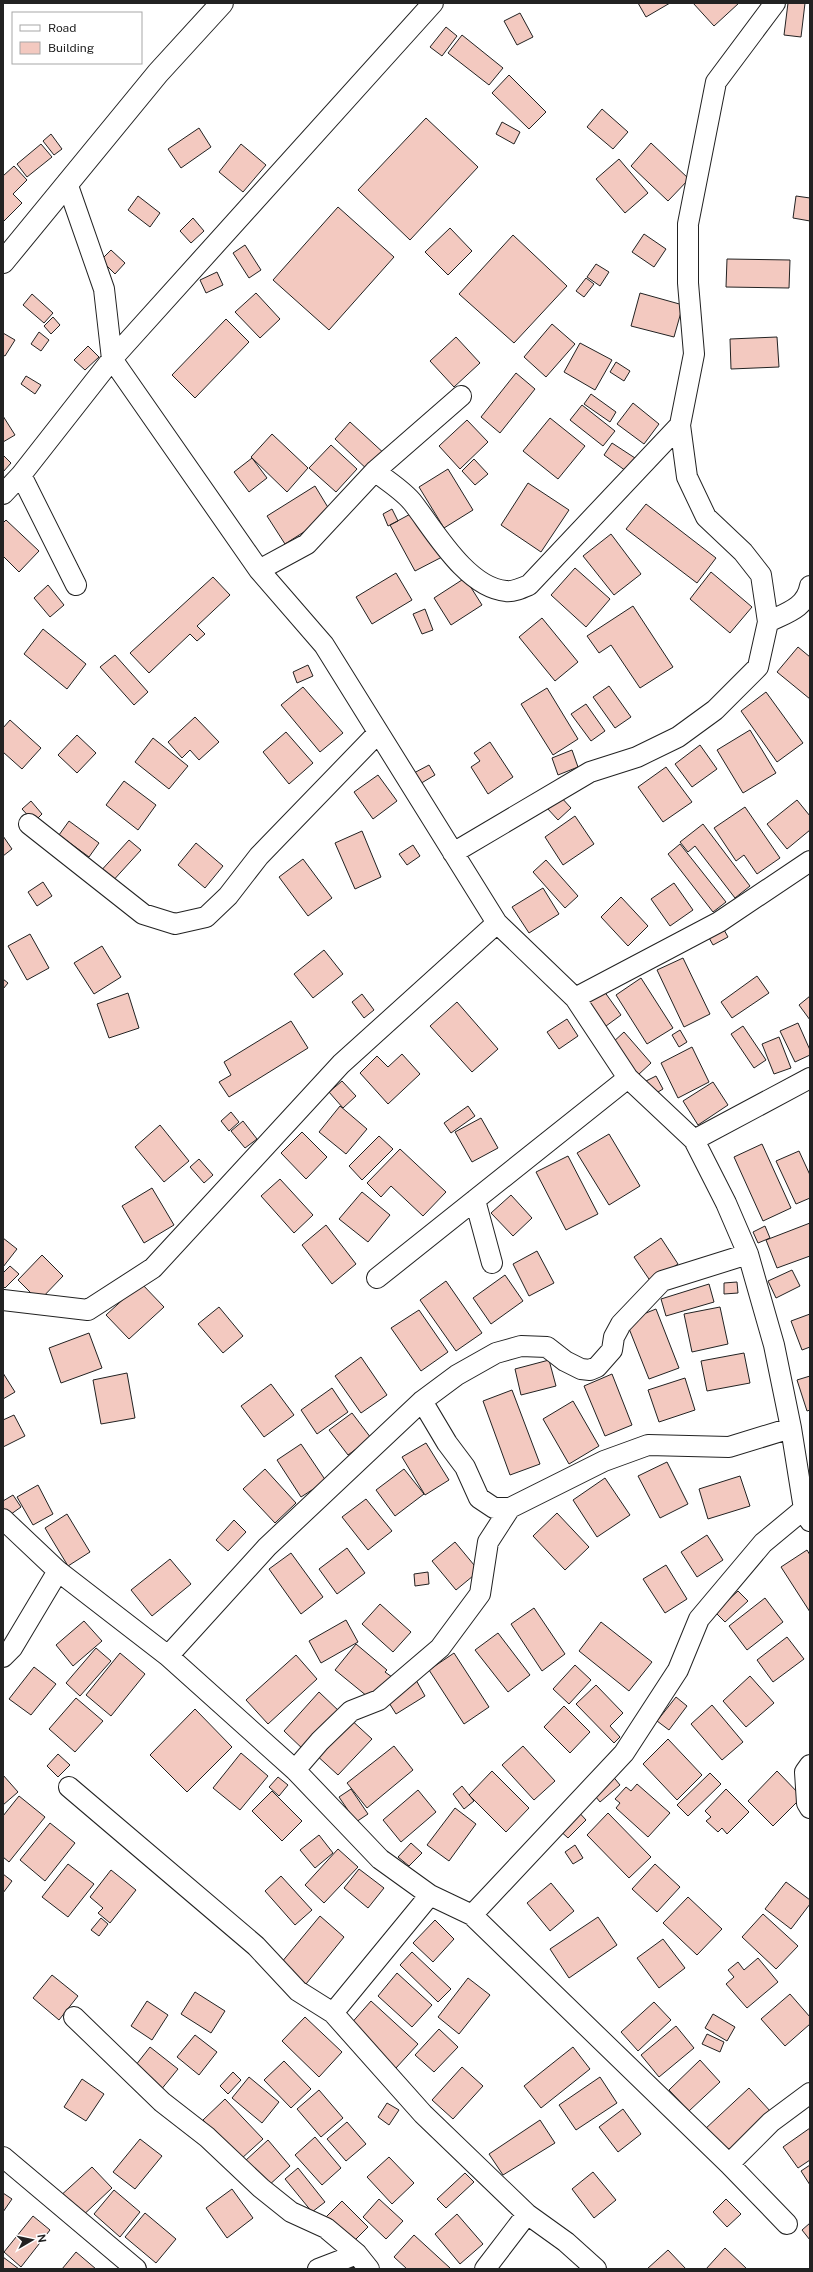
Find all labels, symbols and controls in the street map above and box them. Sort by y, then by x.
legend [12,12,142,64]
text: Road [48,21,76,35]
text: Building [48,41,94,55]
north arrow [12,2220,52,2260]
text: N [35,2233,48,2244]

